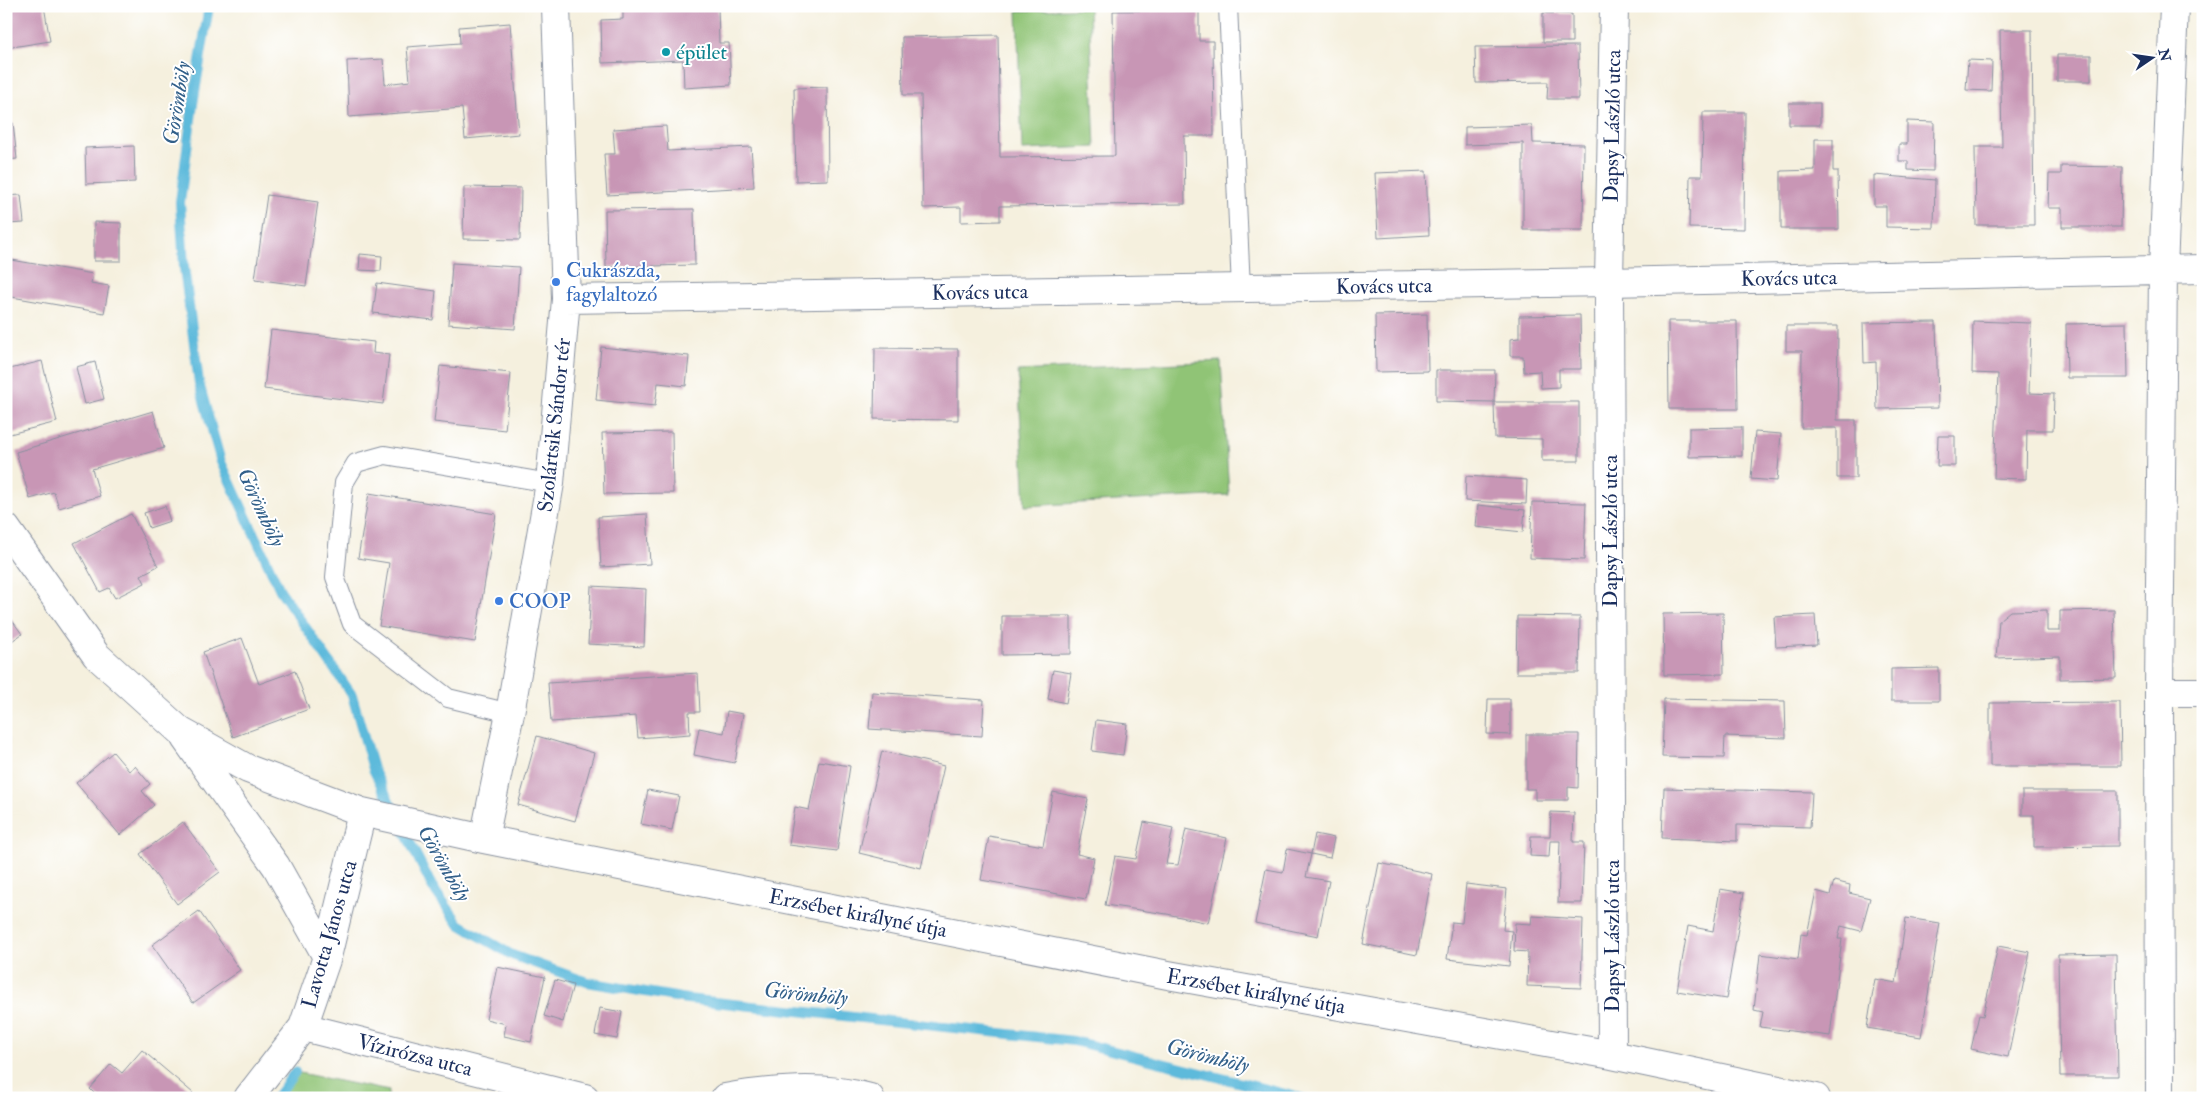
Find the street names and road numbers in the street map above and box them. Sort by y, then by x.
street label: Dapsy László utca [1598,49,1627,203]
street label: Kovács utca [1740,264,1838,293]
street label: Kovács utca [1335,272,1433,301]
street label: Kovács utca [931,278,1029,307]
street label: Szolártsik Sándor tér [532,336,577,513]
street label: Dapsy László utca [1597,454,1624,607]
street label: Lavotta János utca [295,857,364,1011]
street label: Dapsy László utca [1599,859,1626,1012]
street label: Erzsébet királyné útja [766,883,950,944]
street label: Erzsébet királyné útja [1164,962,1348,1021]
street label: Vízirózsa utca [355,1028,475,1083]

